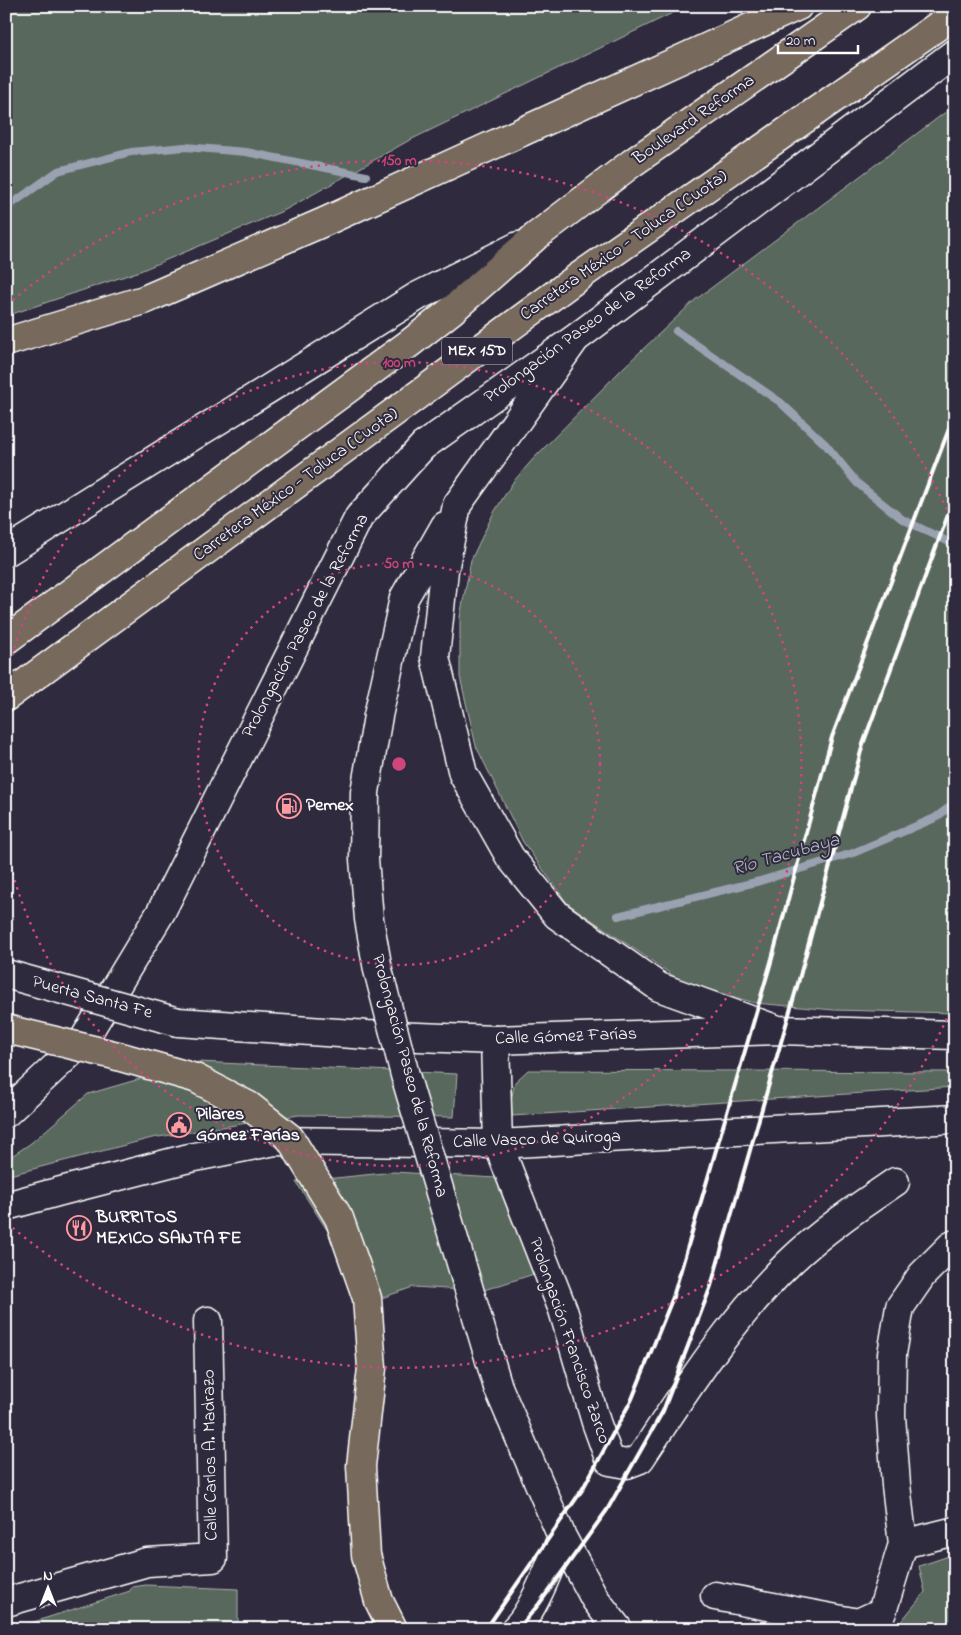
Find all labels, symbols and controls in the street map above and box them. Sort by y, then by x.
scale bar [778,22,858,54]
text: 20 m [786,30,816,52]
street label: Boulevard Reforma [627,68,760,172]
text: 150 m [381,150,417,172]
street label: Carretera México - Toluca (Cuota) [515,164,733,328]
street label: Prolongación Paseo de la Reforma [479,242,698,411]
road number: MEX 15D [442,338,512,364]
text: 100 m [382,352,416,374]
street label: Carretera México - Toluca (Cuota) [188,402,404,568]
street label: Prolongación Paseo de la Reforma [236,509,377,743]
text: 50 m [384,553,415,575]
centre of rings [390,755,408,773]
fuel station icon: Pemex [276,793,302,819]
place label: Pemex [306,793,354,819]
water label: Río Tacubaya [729,827,843,883]
street label: Prolongación Paseo de la Reforma [363,952,454,1201]
street label: Puerta Santa Fe [29,969,156,1027]
street label: Calle Gómez Farías [495,1022,637,1052]
place label: Pilares Gómez Farías [196,1102,300,1149]
public building icon: Pilares Gómez Farías [166,1112,192,1138]
street label: Calle Vasco de Quiroga [453,1124,621,1157]
place label: BURRITOS MEXICO SANTA FE [95,1205,241,1252]
restaurant icon: BURRITOS MEXICO SANTA FE [66,1215,92,1241]
street label: Prolongación Francisco Zarco [521,1235,617,1448]
street label: Calle Carlos A. Madrazo [197,1369,225,1541]
north arrow [22,1562,72,1612]
text: N [43,1566,53,1587]

